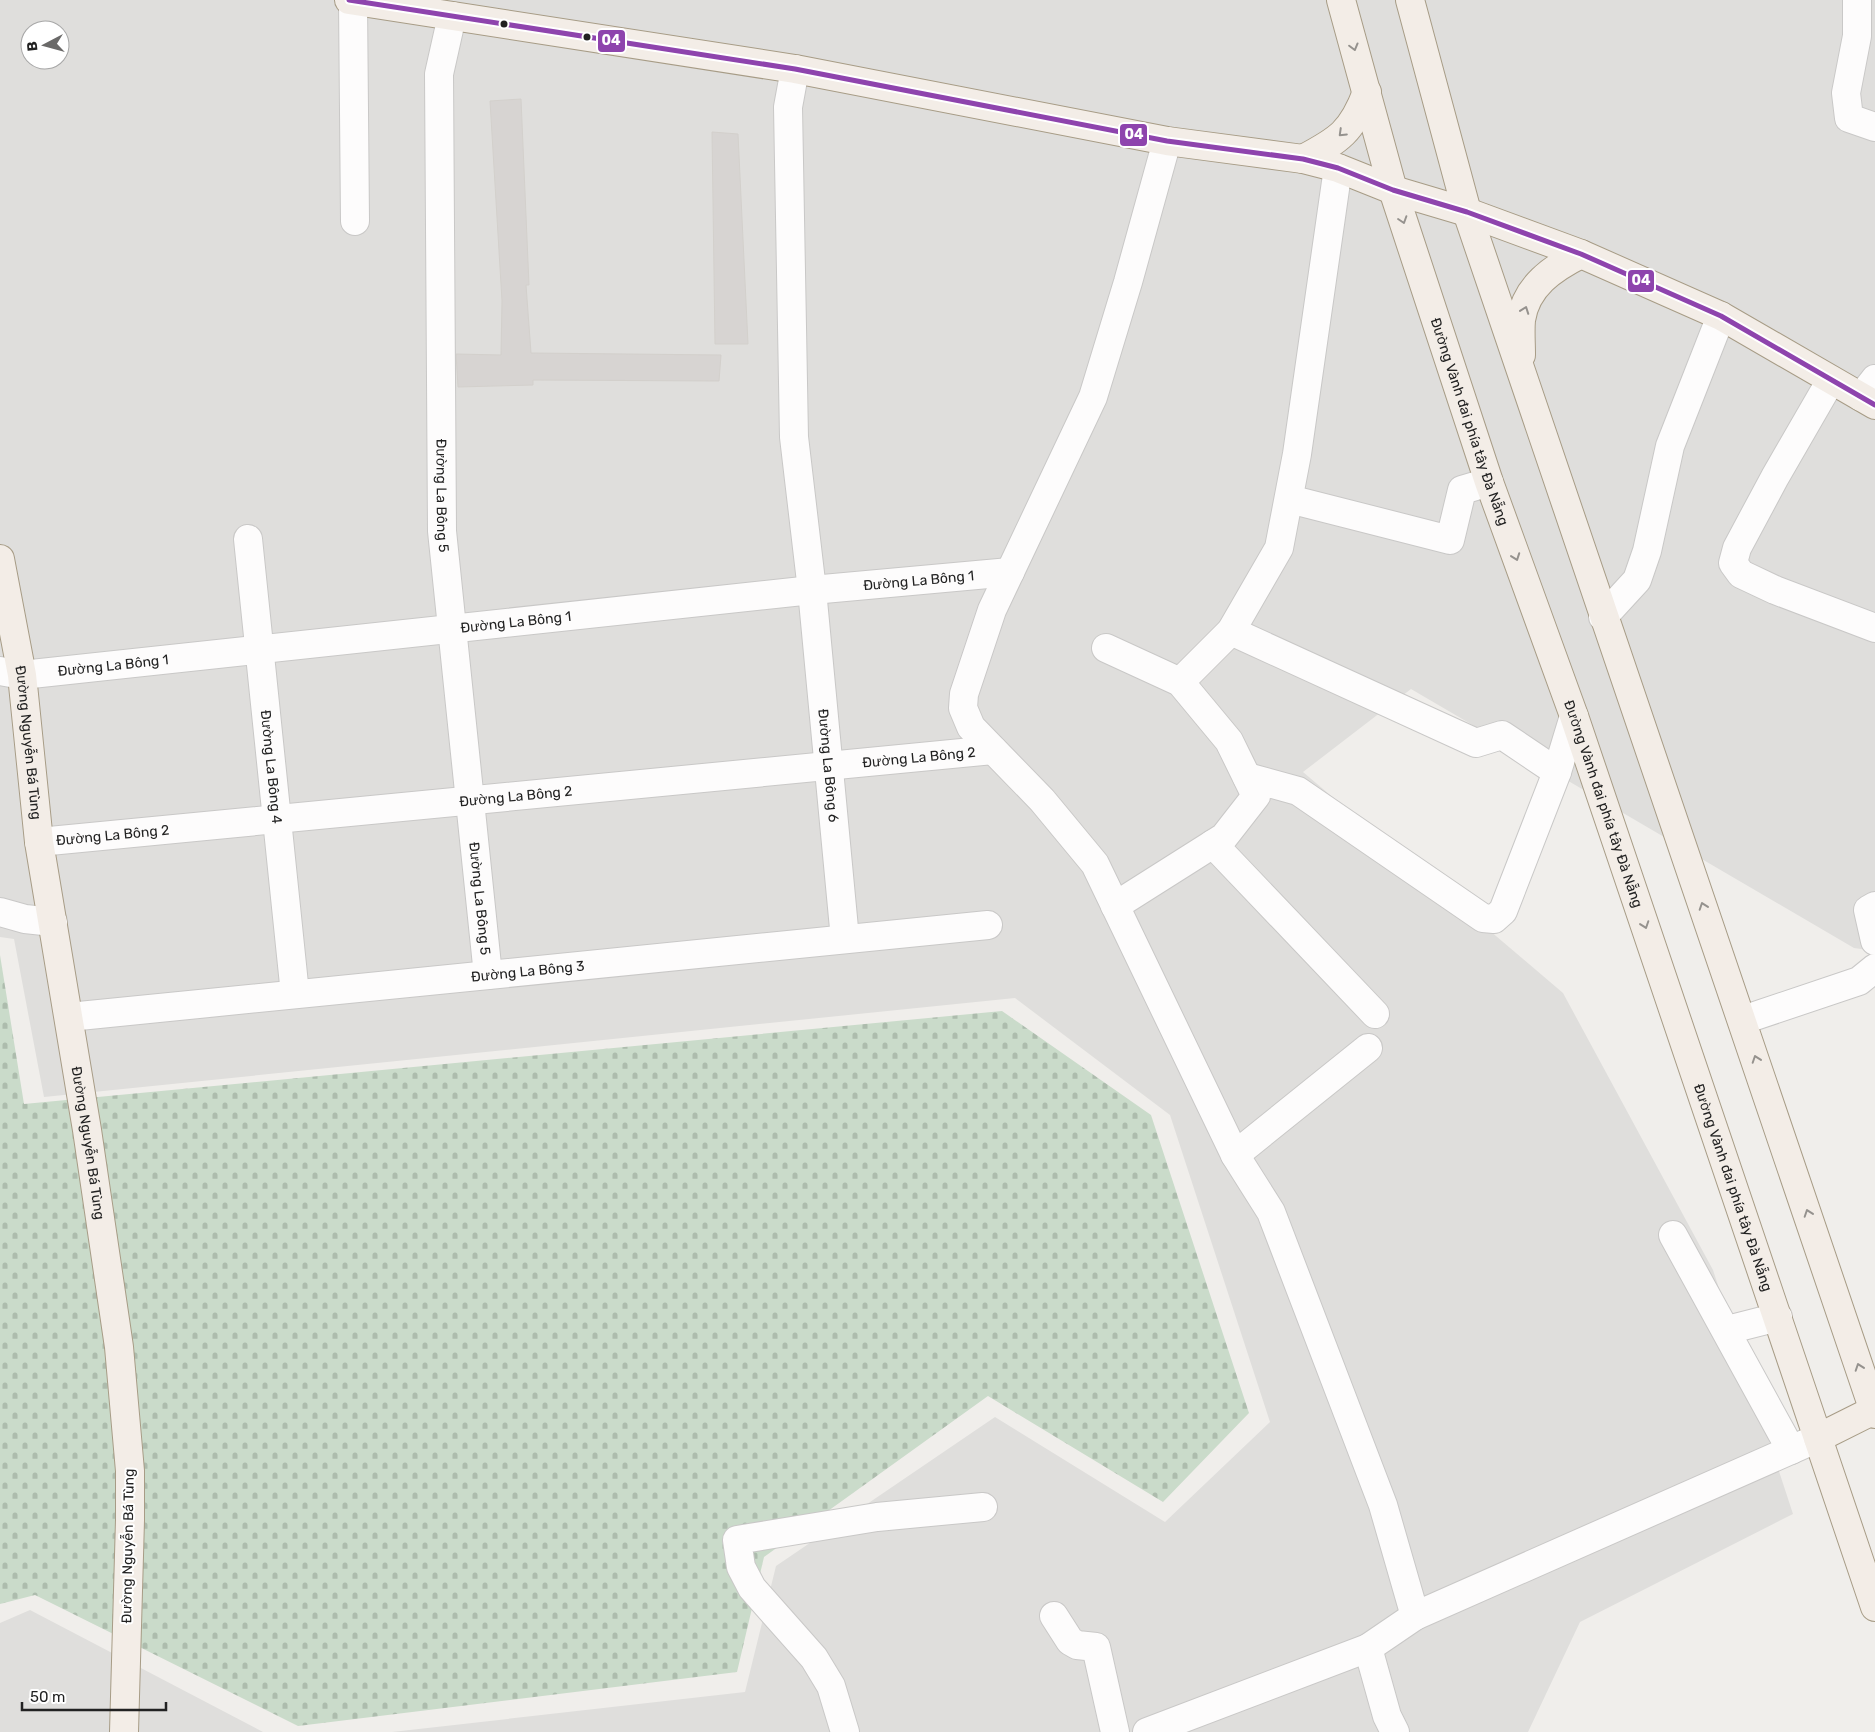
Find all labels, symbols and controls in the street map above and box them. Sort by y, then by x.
unlabelled marker [499,19,509,29]
north arrow [20,20,70,70]
line badge: 04 [597,29,626,53]
unlabelled marker [582,32,592,42]
text: 04 [601,32,621,49]
text: B [24,40,42,52]
one-way arrow [1349,42,1359,51]
line badge: 04 [1119,123,1148,147]
text: 04 [1124,126,1144,143]
one-way arrow [1339,127,1348,136]
one-way arrow [1397,216,1407,224]
line badge: 04 [1627,269,1655,293]
text: 04 [1631,272,1651,289]
one-way arrow [1519,307,1529,315]
street label: Đường Vành đai phía tây Đà Nẵng [1427,316,1513,528]
street label: Đường La Bông 5 [433,439,453,553]
one-way arrow [1510,552,1520,560]
street label: Đường La Bông 1 [862,567,975,594]
street label: Đường La Bông 1 [460,607,572,636]
street label: Đường La Bông 1 [57,651,169,680]
street label: Đường Nguyễn Bá Tùng [12,664,45,820]
street label: Đường Vành đai phía tây Đà Nẵng [1560,698,1647,910]
street label: Đường La Bông 6 [815,708,842,823]
street label: Đường La Bông 4 [257,709,286,825]
street label: Đường La Bông 2 [862,743,976,771]
street label: Đường La Bông 2 [458,782,573,810]
street label: Đường La Bông 2 [55,821,170,849]
street label: Đường La Bông 5 [466,841,494,956]
one-way arrow [1699,902,1709,910]
one-way arrow [1639,920,1649,929]
street label: Đường La Bông 3 [470,957,585,985]
one-way arrow [1752,1056,1762,1064]
street label: Đường Nguyễn Bá Tùng [68,1065,109,1221]
street label: Đường Vành đai phía tây Đà Nẵng [1690,1082,1776,1293]
one-way arrow [1804,1210,1814,1218]
one-way arrow [1855,1364,1865,1372]
street label: Đường Nguyễn Bá Tùng [117,1468,138,1624]
scale bar [22,1680,166,1712]
text: 50 m [30,1688,65,1706]

